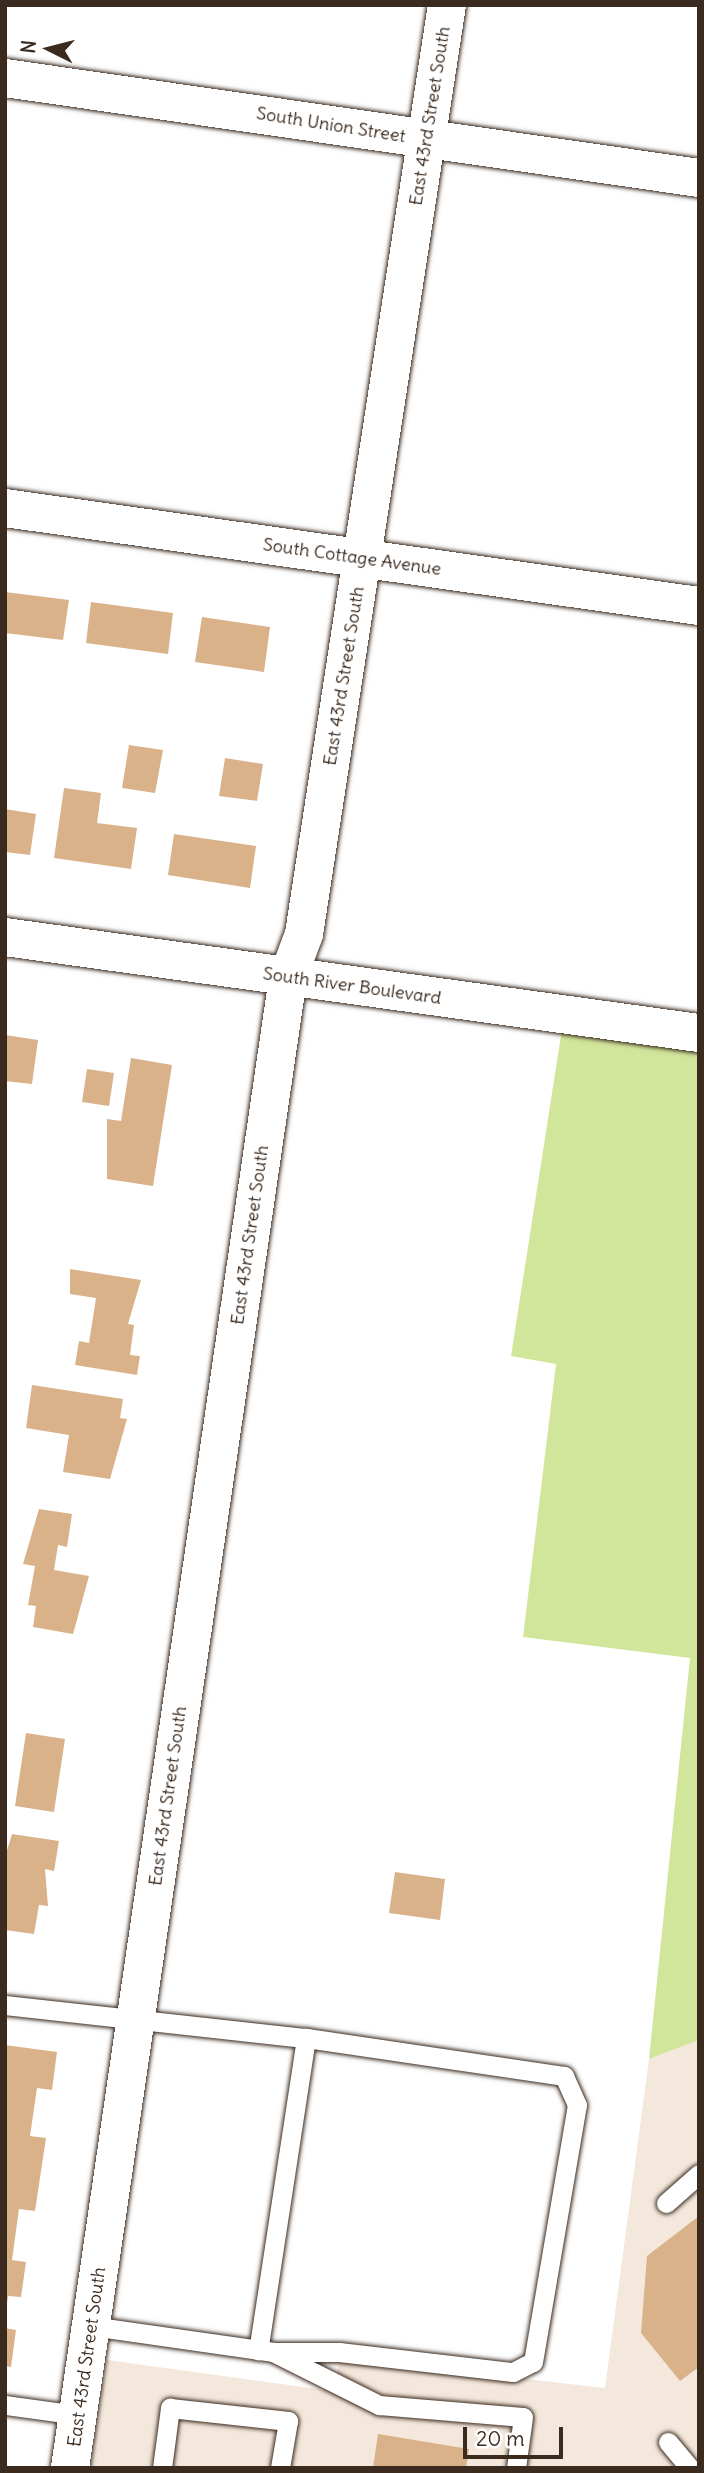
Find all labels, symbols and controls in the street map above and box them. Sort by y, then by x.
north arrow [14,14,84,84]
street label: East 43rd Street South [405,25,455,207]
text: N [15,39,41,55]
street label: South Union Street [255,103,407,147]
street label: South Cottage Avenue [262,534,442,580]
street label: East 43rd Street South [319,585,369,767]
street label: South River Boulevard [262,963,442,1009]
street label: East 43rd Street South [227,1144,273,1326]
street label: East 43rd Street South [145,1705,191,1887]
street label: East 43rd Street South [64,2266,110,2448]
scale bar [466,2414,566,2458]
text: 20 m [476,2425,525,2452]

